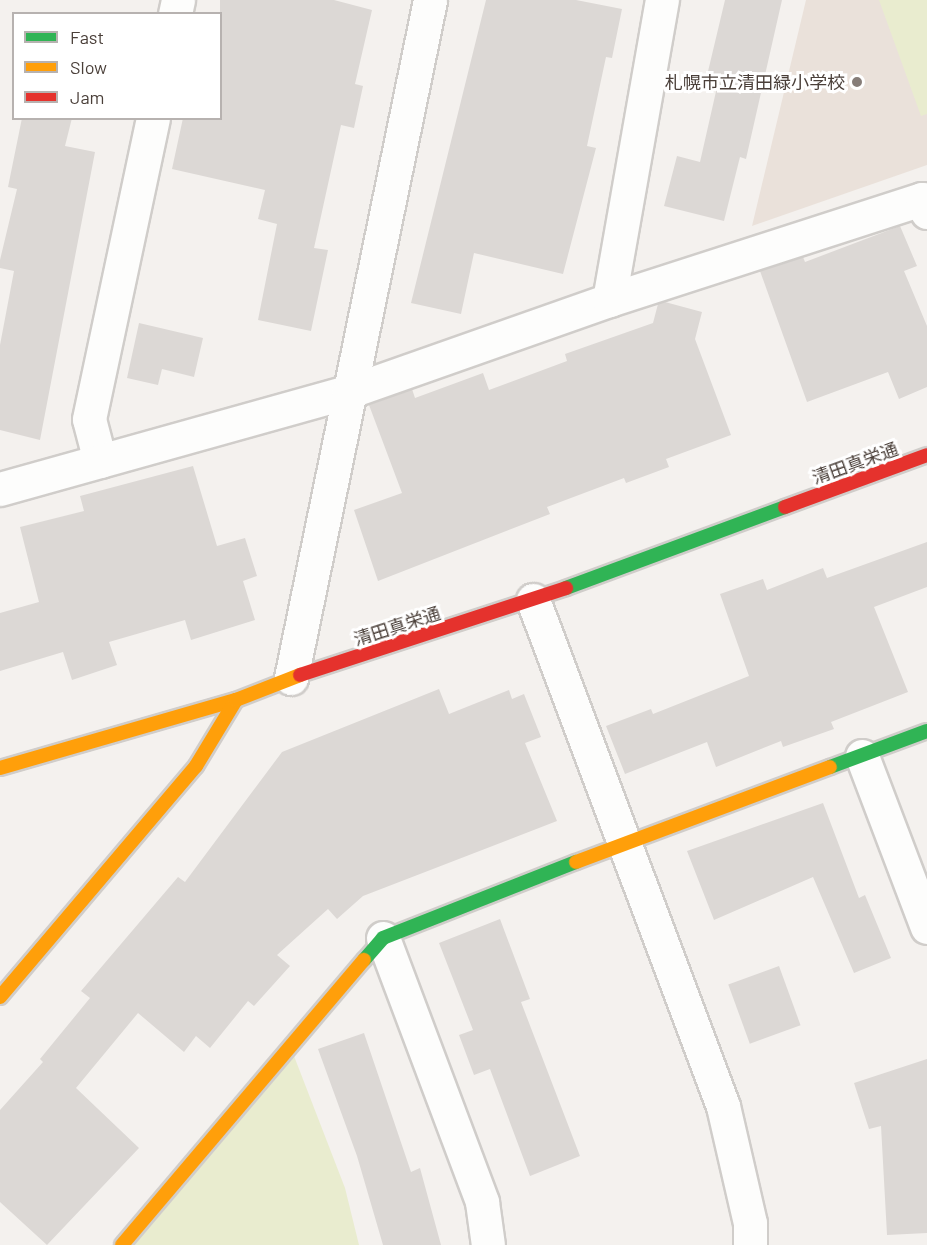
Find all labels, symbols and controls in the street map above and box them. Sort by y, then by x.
legend [12,12,222,120]
text: Fast [70,26,104,48]
text: Slow [70,56,107,78]
place label: 札幌市立清田緑小学校 [665,71,845,93]
marker: 札幌市立清田緑小学校 [850,75,864,89]
text: Jam [70,86,104,108]
street label: 清田真栄通 [809,437,901,489]
street label: 清田真栄通 [351,602,443,650]

